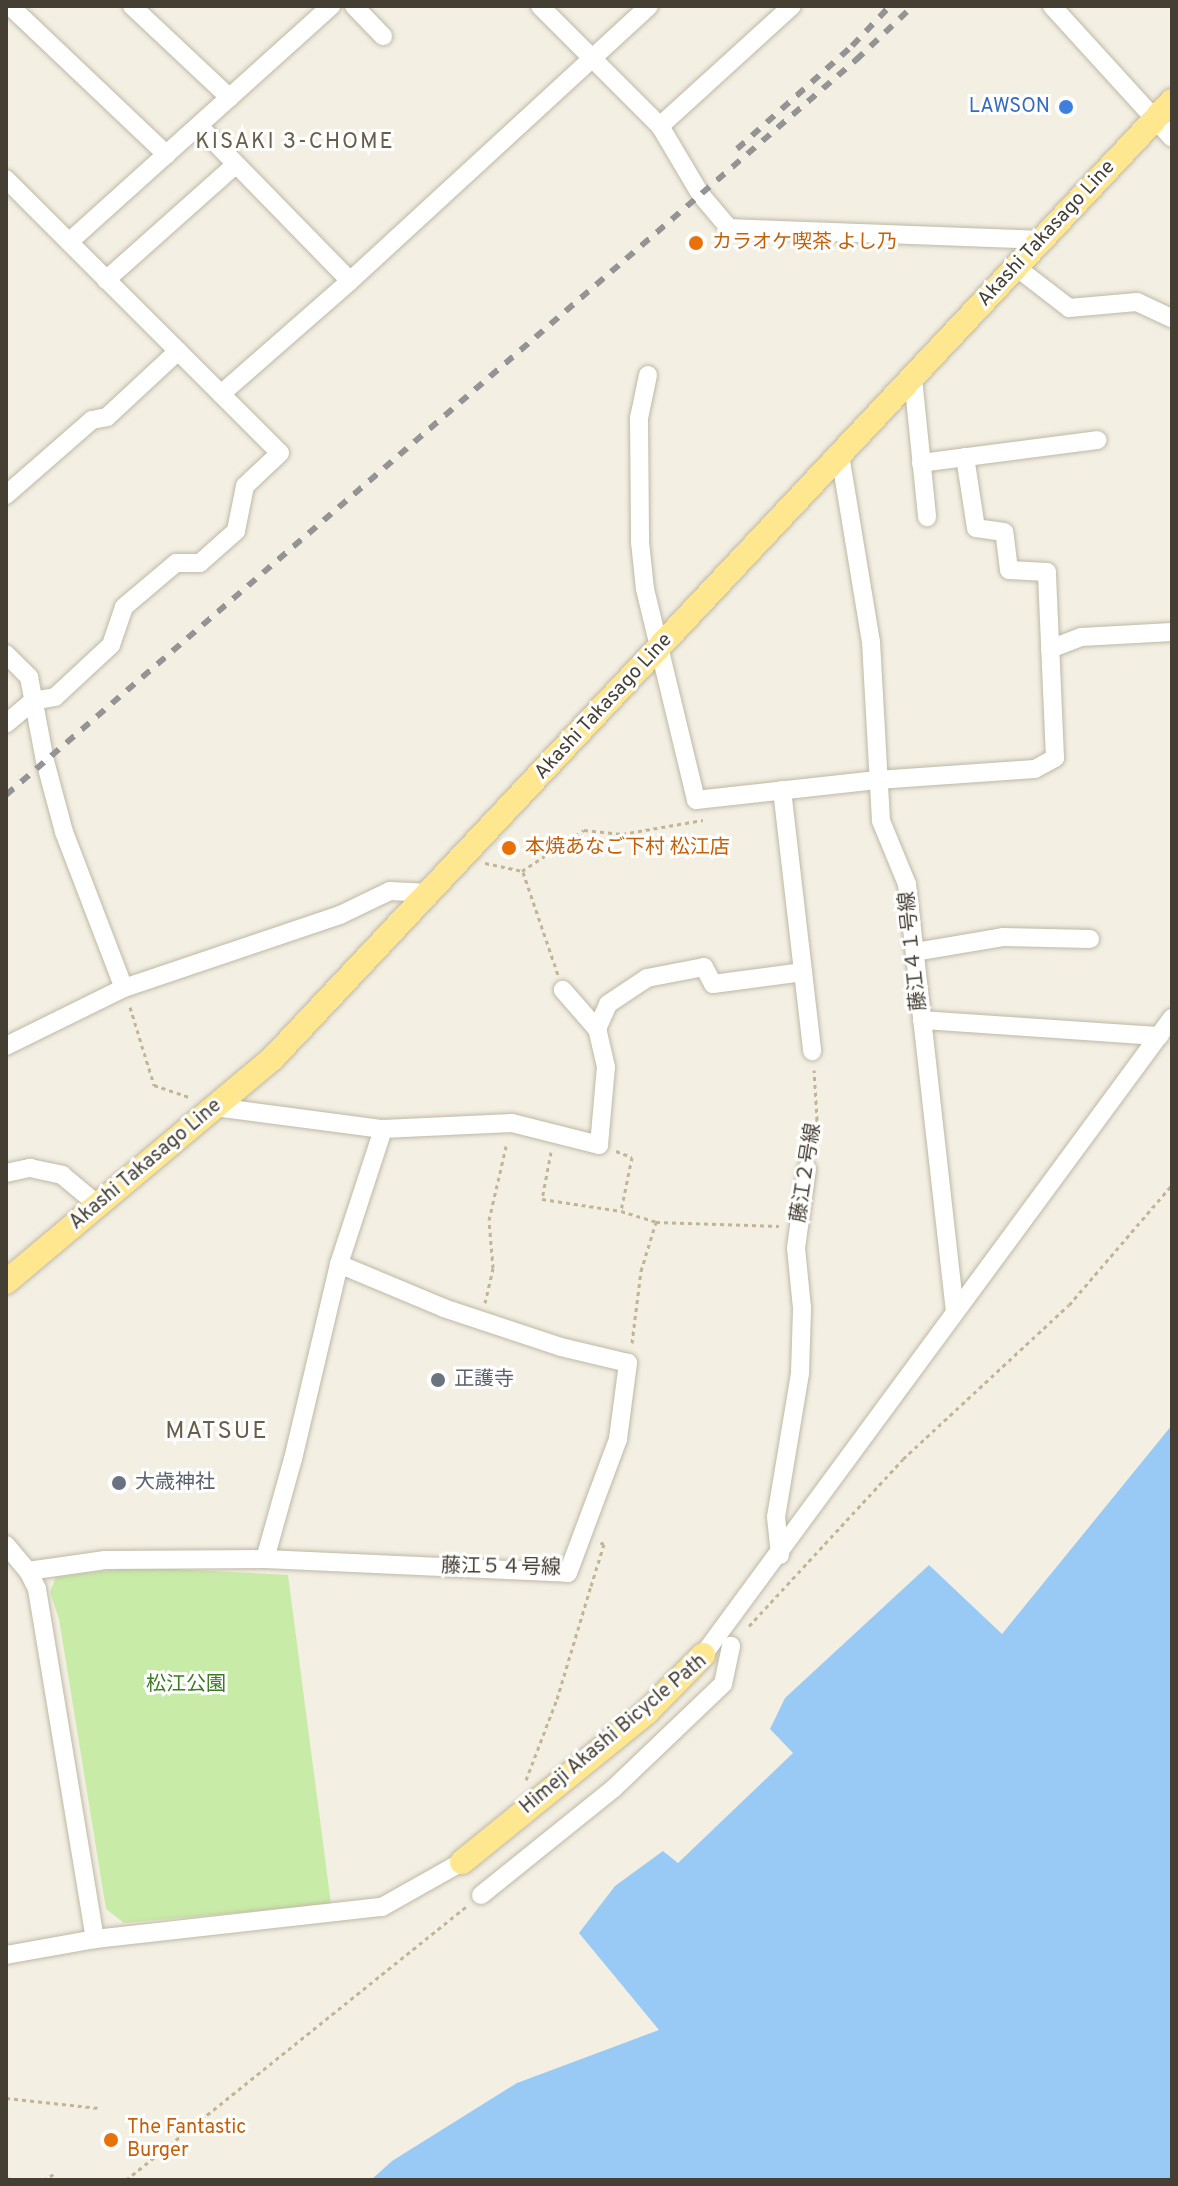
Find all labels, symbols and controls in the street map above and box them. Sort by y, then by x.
place label: LAWSON [969,95,1050,119]
marker: LAWSON [1057,98,1075,116]
district label: KISAKI 3-CHOME [195,130,395,156]
street label: Akashi Takasago Line [973,156,1121,312]
place label: カラオケ喫茶 よし乃 [712,231,897,255]
marker: カラオケ喫茶 よし乃 [687,234,705,252]
street label: Akashi Takasago Line [530,629,678,785]
place label: 本焼あなご下村 松江店 [525,836,730,860]
marker: 本焼あなご下村 松江店 [500,839,518,857]
street label: 藤江４１号線 [896,890,932,1012]
street label: Akashi Takasago Line [65,1094,227,1236]
street label: 藤江２号線 [787,1122,827,1224]
place label: 正護寺 [454,1368,514,1392]
marker: 正護寺 [429,1371,447,1389]
district label: MATSUE [165,1419,269,1447]
place label: 大歳神社 [135,1471,215,1495]
marker: 大歳神社 [110,1474,128,1492]
street label: 藤江５４号線 [441,1555,561,1581]
street label: Himeji Akashi Bicycle Path [516,1650,712,1820]
park label: 松江公園 [146,1673,226,1697]
place label: The Fantastic Burger [127,2116,246,2163]
marker: The Fantastic Burger [102,2131,120,2149]

